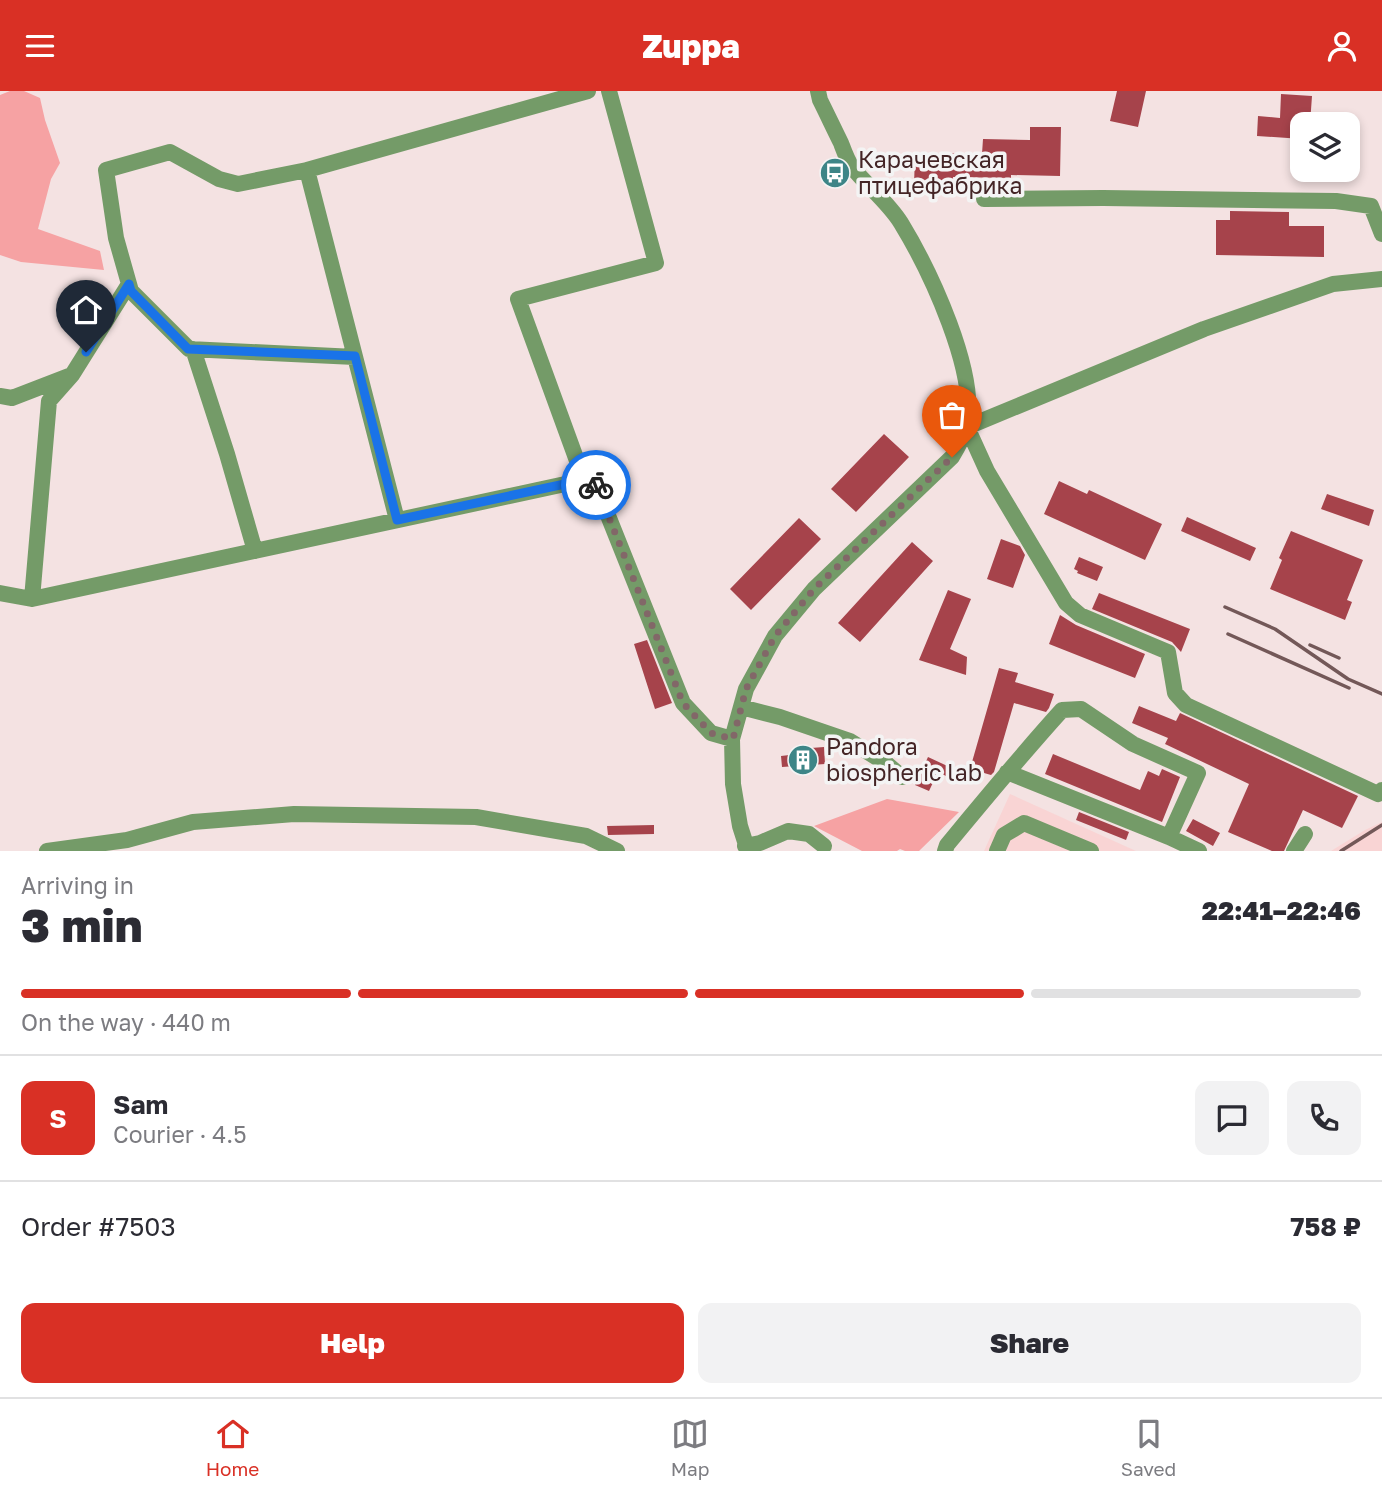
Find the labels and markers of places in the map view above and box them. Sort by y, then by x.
place label: Карачевская птицефабрика [858,145,1023,199]
bus stop icon: Карачевская птицефабрика [818,156,852,190]
pin [56,280,116,352]
pin [922,385,982,457]
place label: Pandora biospheric lab [826,732,982,786]
building icon: Pandora biospheric lab [786,743,820,777]

